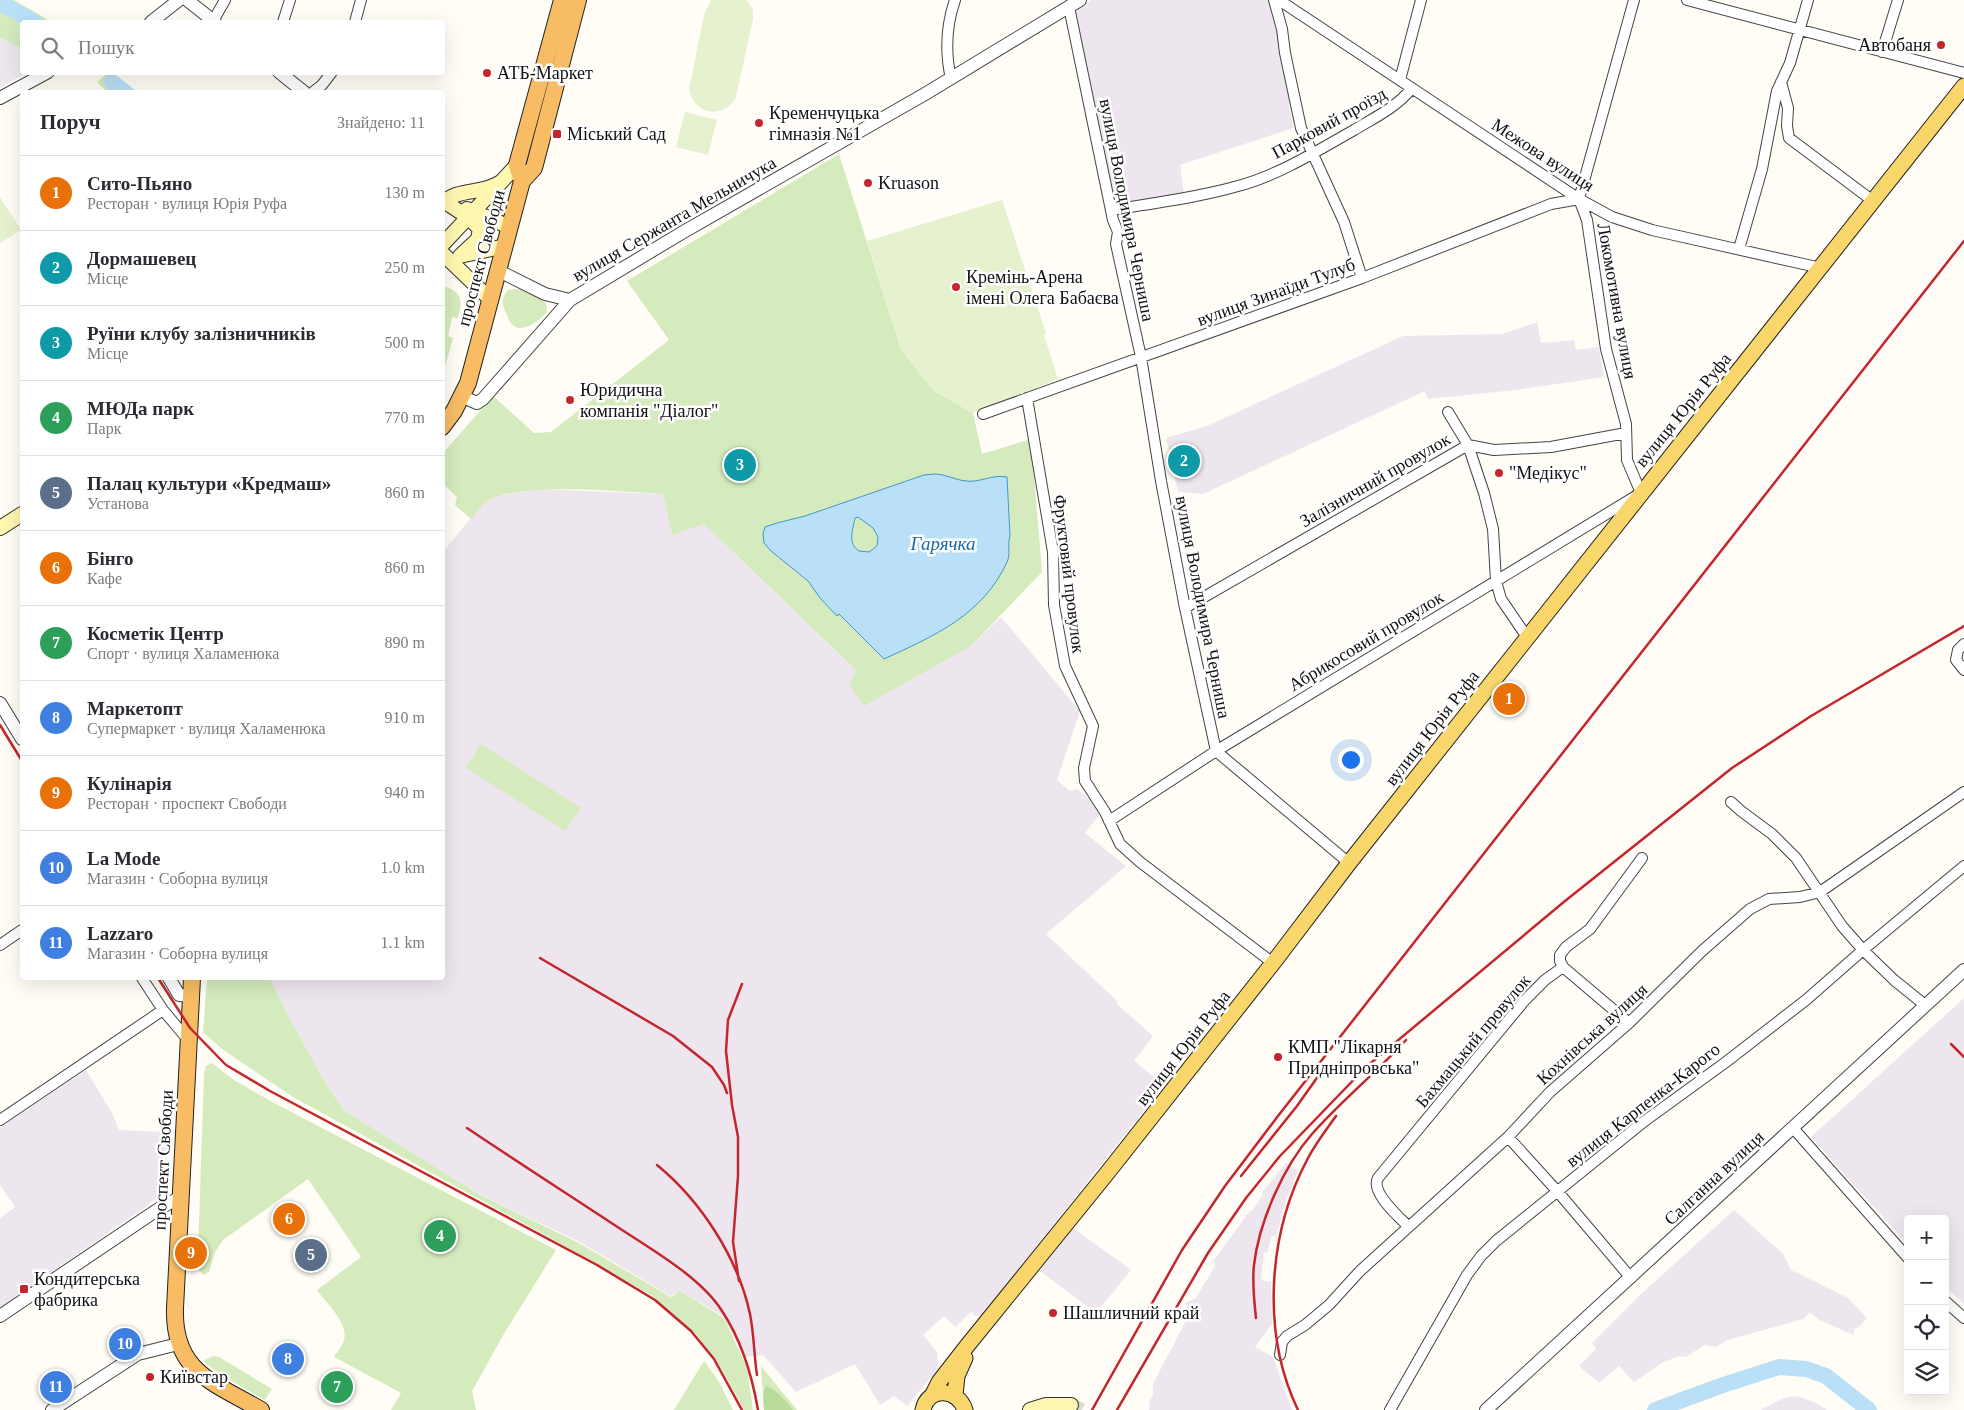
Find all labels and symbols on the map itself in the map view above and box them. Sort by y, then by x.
place label: Автобаня [1858,35,1931,55]
marker: Автобаня [1935,39,1947,51]
place label: АТБ-Маркет [497,63,593,83]
marker: АТБ-Маркет [481,67,493,79]
street label: Парковий проїзд [1268,83,1390,163]
street label: вулиця Володимира Черниша [1096,97,1158,323]
place label: Кременчуцька гімназія №1 [769,103,879,144]
street label: Межова вулиця [1488,114,1598,196]
marker: Кременчуцька гімназія №1 [753,117,765,129]
place label: Міський Сад [567,124,666,144]
marker: Міський Сад [551,128,563,140]
street label: вулиця Сержанта Мельничука [569,152,779,286]
place label: Kruason [878,173,939,193]
marker: Kruason [862,177,874,189]
street label: проспект Свободи [453,187,509,328]
street label: Локомотивна вулиця [1593,221,1641,381]
street label: вулиця Зинаїди Тулуб [1194,254,1358,330]
place label: Кремінь-Арена імені Олега Бабаєва [966,267,1119,308]
marker: Кремінь-Арена імені Олега Бабаєва [950,281,962,293]
street label: вулиця Юрія Руфа [1631,349,1735,471]
place label: Юридична компанія "Діалог" [580,380,718,421]
marker: Юридична компанія "Діалог" [564,394,576,406]
street label: Залізничний провулок [1296,429,1454,531]
pin: 2 [1168,442,1200,480]
pin: 3 [724,446,756,484]
place label: "Медікус" [1509,463,1587,483]
marker: "Медікус" [1493,467,1505,479]
street label: Фруктовий провулок [1049,493,1089,655]
street label: вулиця Володимира Черниша [1172,494,1234,720]
water label: Гарячка [910,533,975,554]
street label: Абрикосовий провулок [1285,587,1447,695]
street label: вулиця Юрія Руфа [1381,666,1483,790]
pin: 1 [1493,680,1525,718]
your location [1338,747,1364,773]
street label: Бахмацький провулок [1412,970,1535,1112]
street label: Кохнівська вулиця [1533,979,1651,1089]
street label: вулиця Юрія Руфа [1132,986,1234,1110]
place label: КМП "Лікарня Придніпровська" [1288,1037,1419,1078]
street label: вулиця Карпенка-Карого [1562,1039,1724,1171]
marker: КМП "Лікарня Придніпровська" [1272,1051,1284,1063]
street label: проспект Свободи [149,1089,177,1231]
street label: Салганна вулиця [1660,1127,1768,1229]
pin: 6 [273,1200,305,1238]
pin: 4 [424,1217,456,1255]
pin: 9 [175,1234,207,1272]
pin: 5 [295,1236,327,1274]
place label: Кондитерська фабрика [34,1269,140,1310]
marker: Кондитерська фабрика [18,1283,30,1295]
place label: Шашличний край [1063,1303,1200,1323]
marker: Шашличний край [1047,1307,1059,1319]
pin: 10 [109,1325,141,1363]
pin: 8 [272,1340,304,1378]
place label: Київстар [160,1367,228,1387]
pin: 11 [40,1368,72,1406]
pin: 7 [321,1368,353,1406]
marker: Київстар [144,1371,156,1383]

